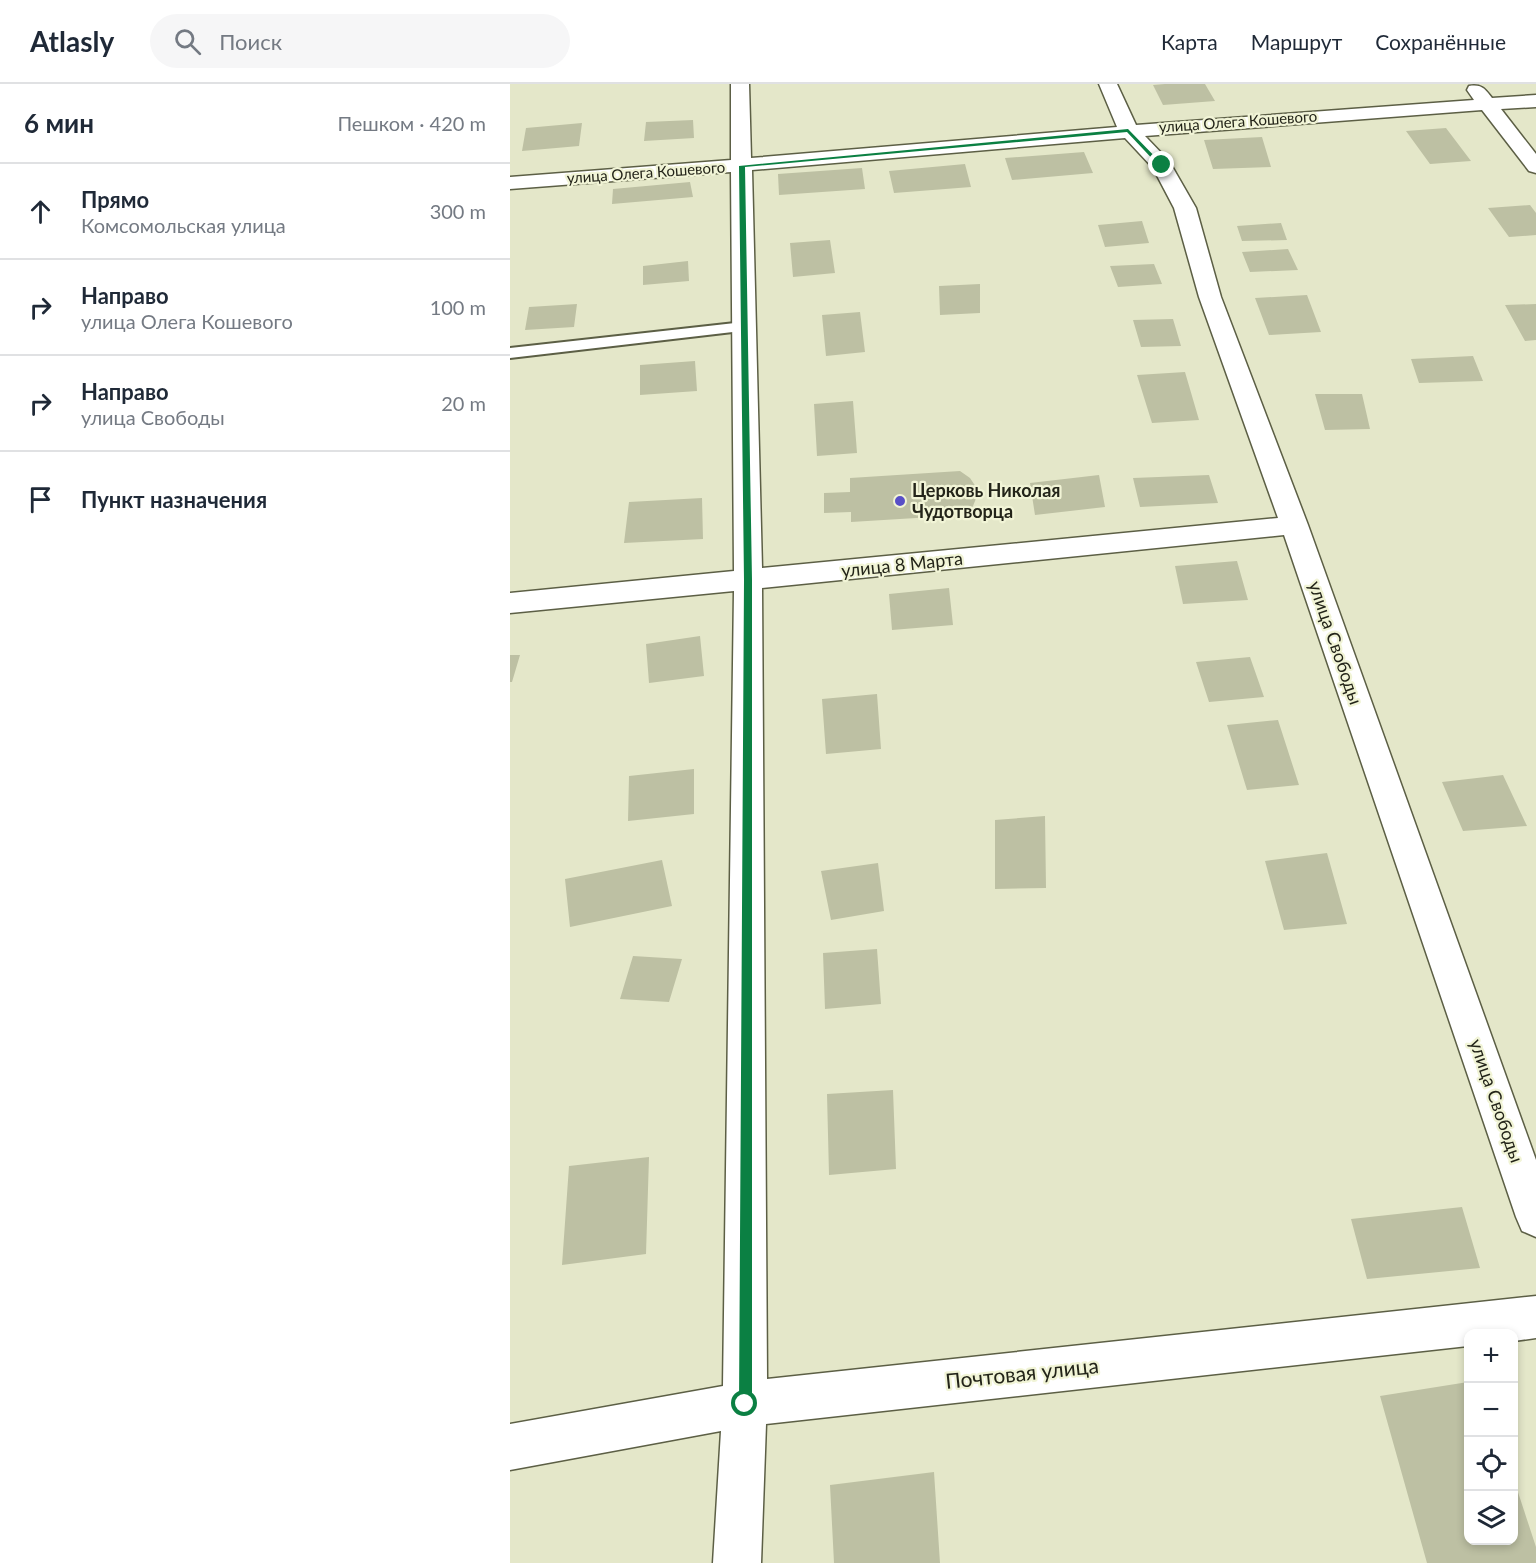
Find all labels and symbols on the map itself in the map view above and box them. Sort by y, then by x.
street label: улица Олега Кошевого [1158,106,1318,136]
route end [1148,151,1174,177]
street label: улица Олега Кошевого [566,157,726,187]
place label: Церковь Николая Чудотворца [912,479,1060,522]
marker: Церковь Николая Чудотворца [893,494,907,508]
street label: улица 8 Марта [840,547,964,581]
street label: улица Свободы [1304,578,1367,707]
street label: улица Свободы [1465,1036,1528,1165]
street label: Почтовая улица [944,1352,1100,1393]
route start [731,1390,757,1416]

